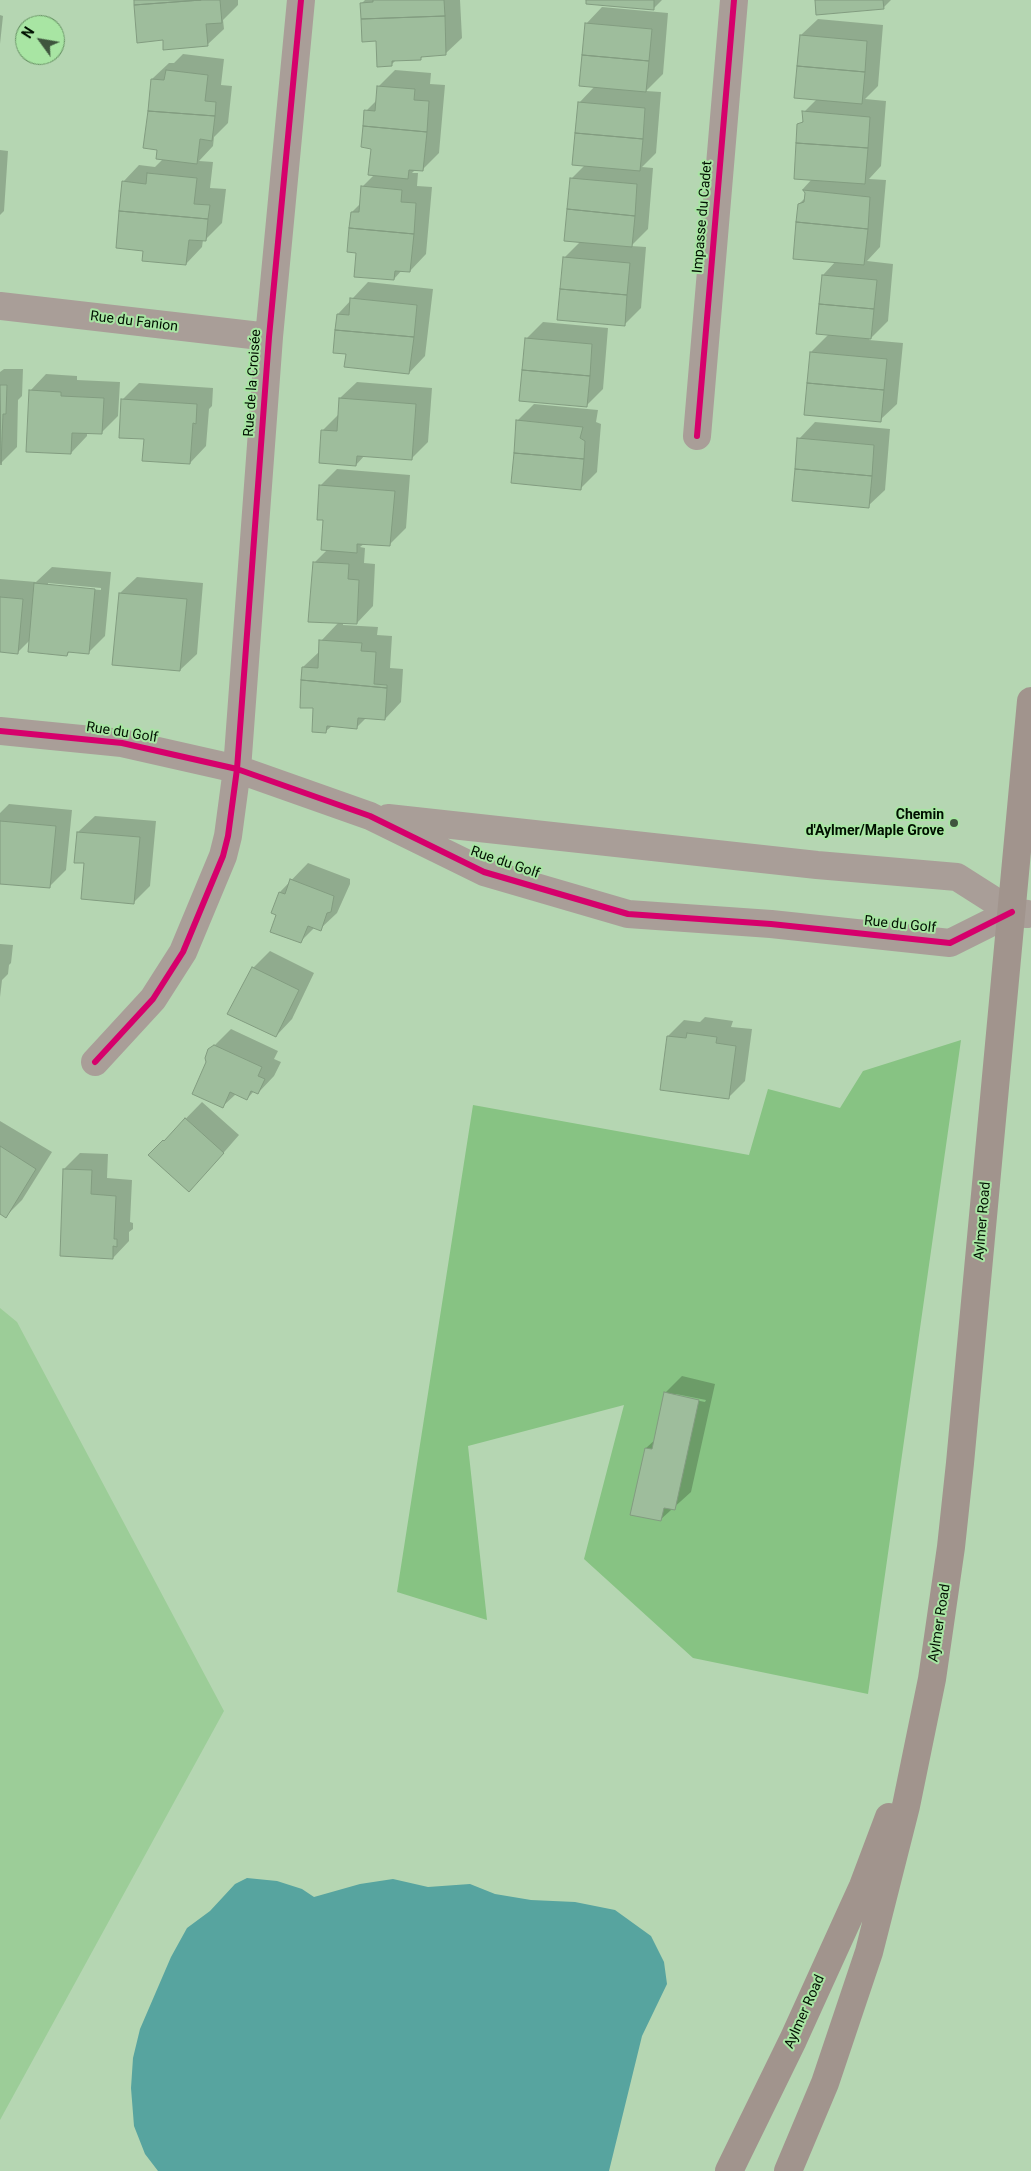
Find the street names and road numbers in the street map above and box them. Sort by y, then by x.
street label: Impasse du Cadet [690,160,716,274]
street label: Rue du Fanion [89,308,179,336]
street label: Rue de la Croisée [241,329,265,437]
street label: Rue du Golf [85,719,159,747]
street label: Rue du Golf [468,843,542,883]
street label: Rue du Golf [863,913,937,937]
street label: Aylmer Road [971,1181,995,1261]
street label: Aylmer Road [926,1583,954,1663]
street label: Aylmer Road [781,1973,829,2051]

